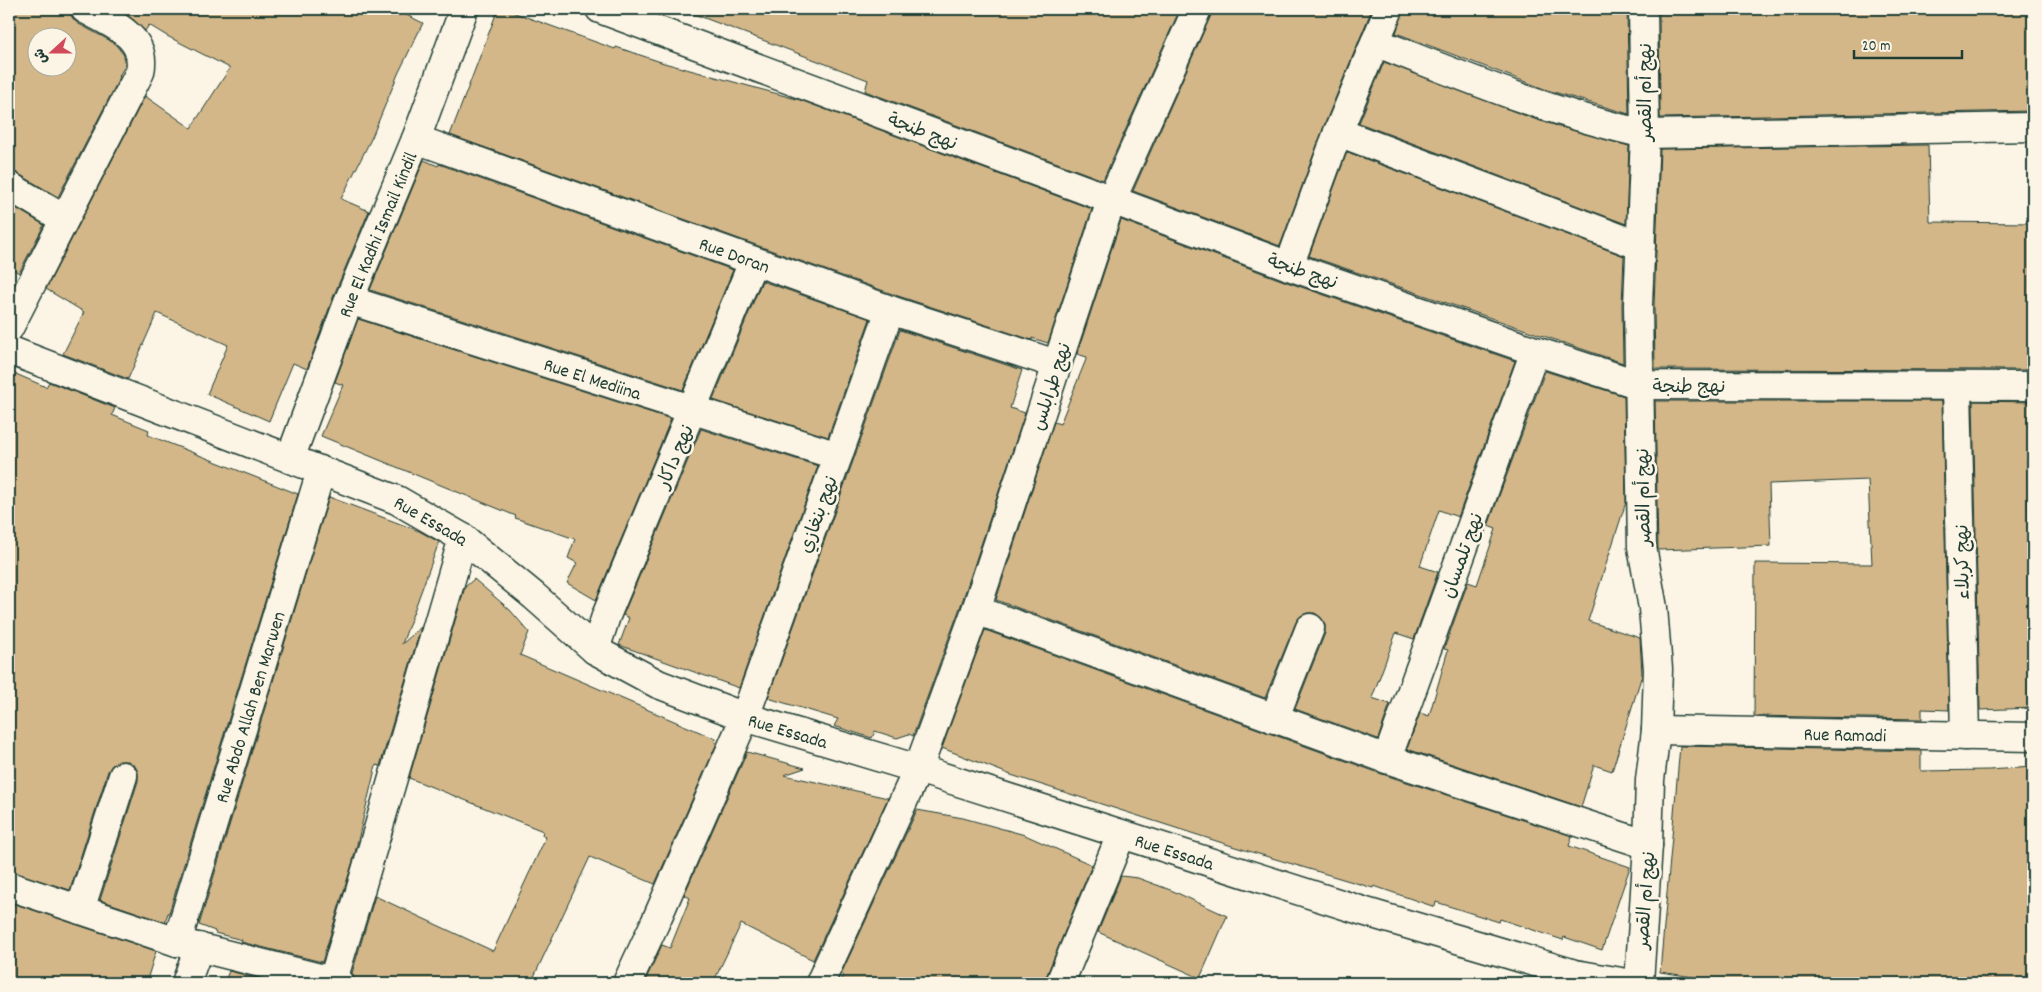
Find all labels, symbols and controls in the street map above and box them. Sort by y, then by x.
north arrow [28,28,78,78]
scale bar [1854,28,1962,60]
text: 20 m [1862,36,1890,58]
street label: نهج أم القصر [1634,43,1661,143]
text: ش [30,45,54,67]
street label: نهج طنجة [883,108,961,159]
street label: Rue El Kadhi Ismail Kindil [334,148,426,322]
street label: Rue Doran [695,232,773,282]
street label: نهج طنجة [1263,249,1341,298]
street label: نهج طرابلس [1026,340,1080,434]
street label: Rue El Mediina [540,353,645,410]
street label: نهج طنجة [1653,375,1726,402]
street label: نهج داكار [651,421,703,495]
street label: نهج أم القصر [1631,448,1660,548]
street label: نهج بنغازي [794,473,847,558]
street label: Rue Essada [388,491,474,555]
street label: نهج تلمسان [1436,510,1492,603]
street label: نهج كربلاء [1950,524,1979,600]
street label: Rue Abdo Allah Ben Marwen [210,609,294,807]
street label: Rue Essada [744,709,831,758]
street label: Rue Ramadi [1803,723,1887,751]
street label: Rue Essada [1131,829,1218,880]
street label: نهج أم القصر [1630,850,1664,952]

